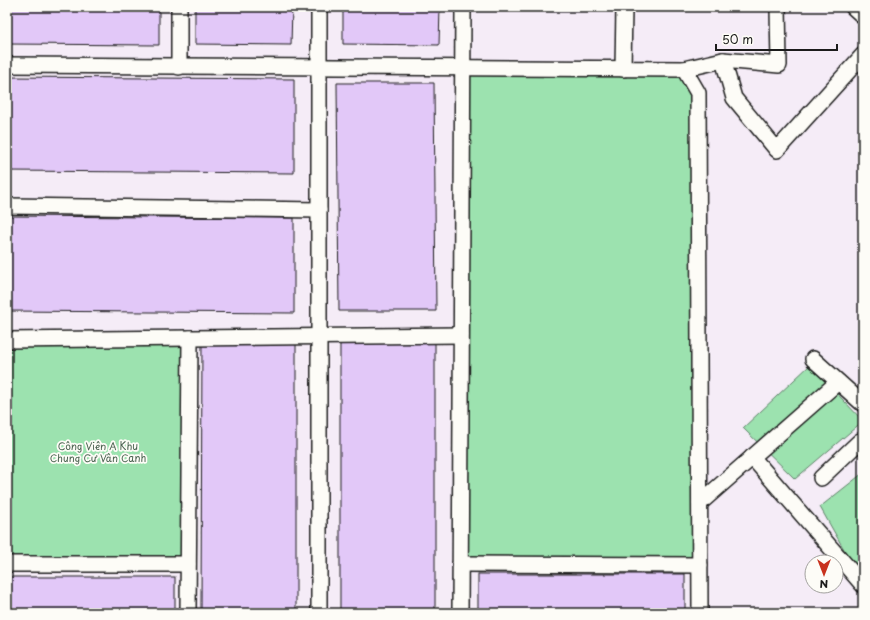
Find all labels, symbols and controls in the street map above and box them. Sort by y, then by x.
scale bar [716,26,837,52]
text: 50 m [722,30,753,48]
park label: Công Viên A Khu Chung Cư Vân Canh [50,438,147,465]
north arrow [804,554,844,594]
text: N [819,576,828,593]

